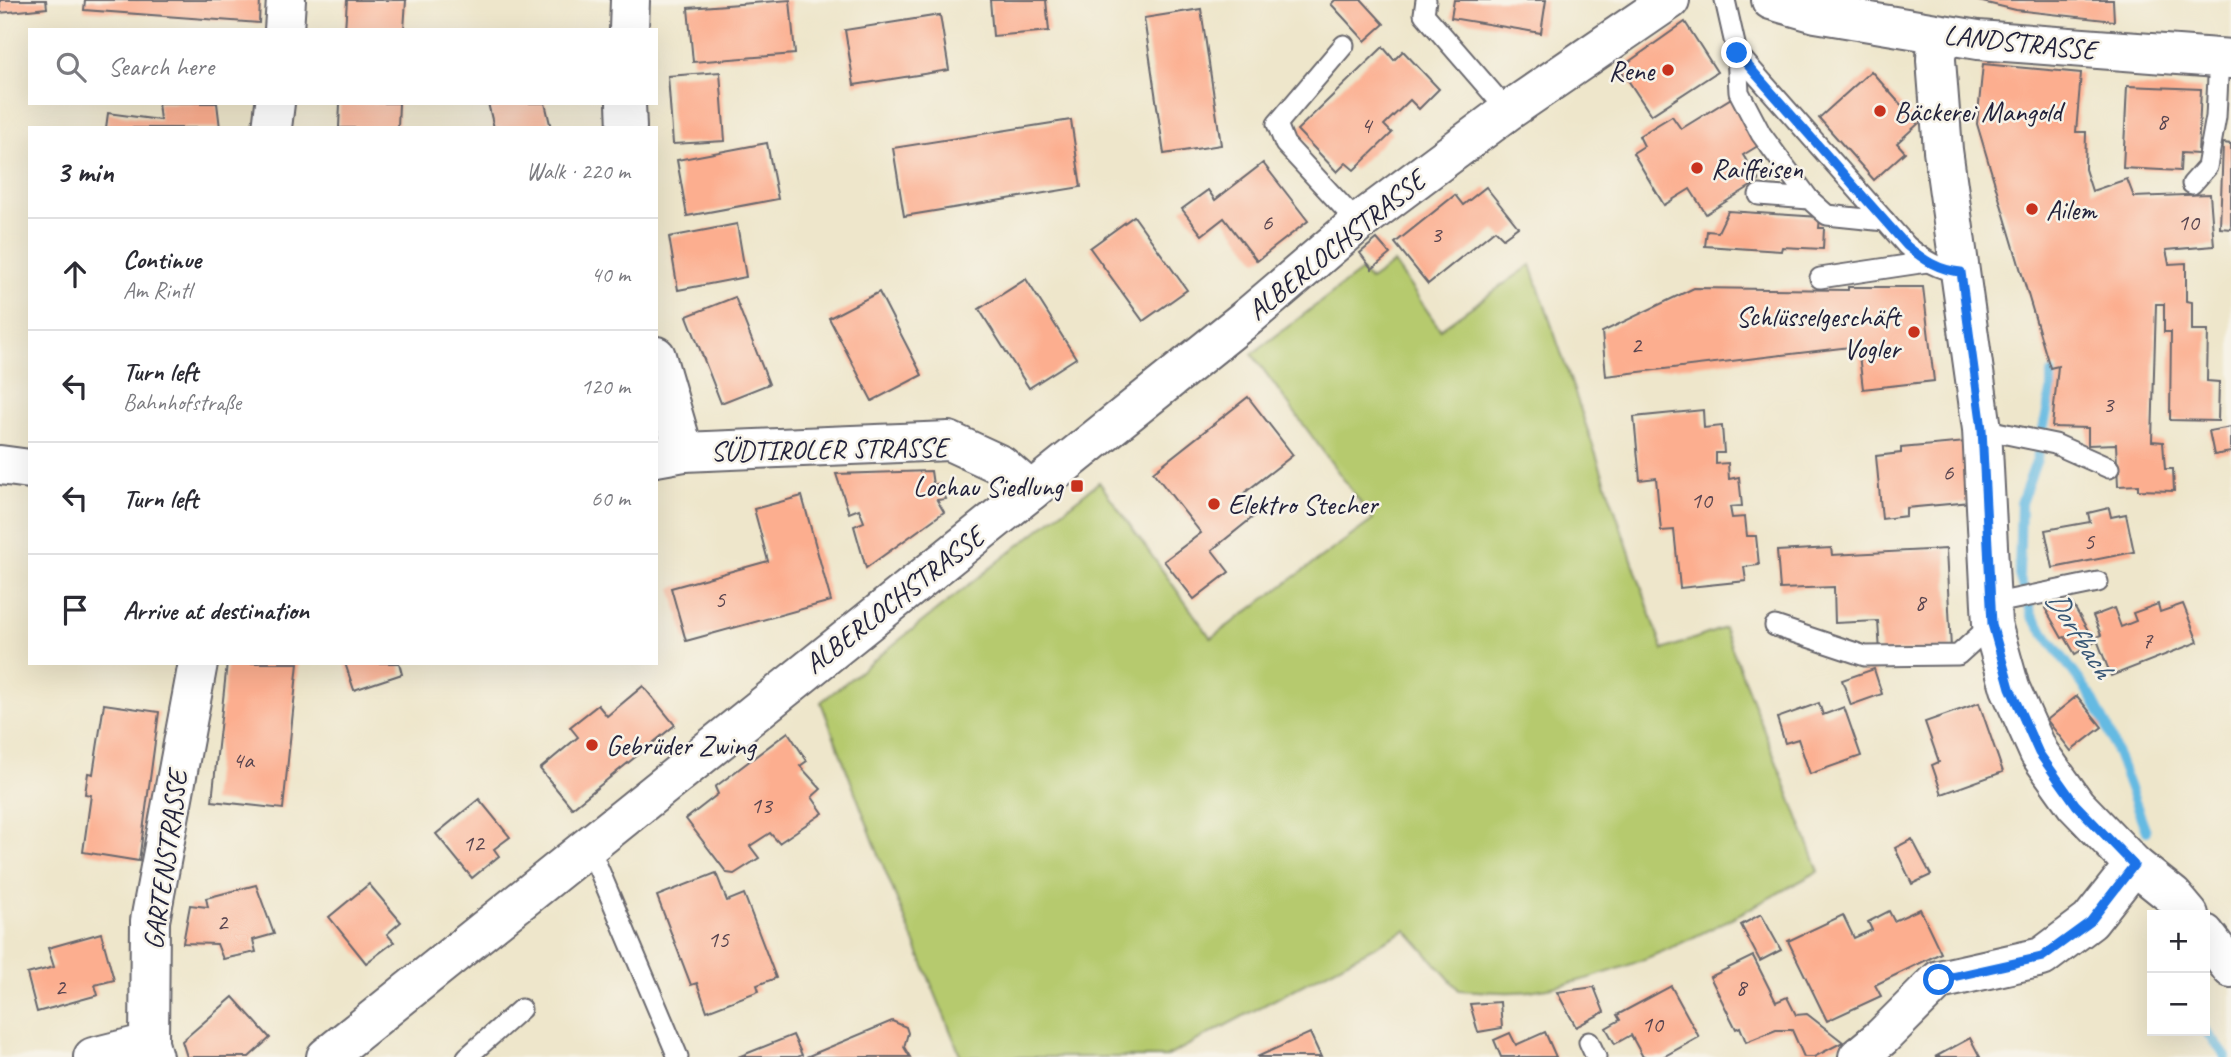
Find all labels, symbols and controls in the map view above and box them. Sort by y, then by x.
street label: LANDSTRASSE [1942,17,2101,68]
search box [28,28,658,105]
route end [1721,37,1752,68]
icon: search [52,48,90,86]
text: Search here [108,50,214,83]
place label: Rene [1608,53,1656,88]
marker: Rene [1660,62,1676,78]
place label: Bäckerei Mangold [1894,94,2066,129]
marker: Bäckerei Mangold [1872,103,1888,119]
house number: 8 [2157,106,2170,136]
house number: 4 [1361,110,1374,140]
place label: Raiffeisen [1711,151,1803,186]
text: 3 min [56,153,113,191]
text: Walk · 220 m [526,157,630,186]
street label: ALBERLOCHSTRASSE [1240,160,1435,327]
marker: Raiffeisen [1689,160,1705,176]
place label: Ailem [2046,192,2098,227]
marker: Ailem [2024,201,2040,217]
house number: 6 [1262,207,1274,237]
house number: 10 [2177,207,2201,237]
house number: 3 [1431,219,1444,249]
text: Continue [123,243,201,276]
icon: ahead [56,255,94,293]
text: 40 m [591,260,630,289]
text: Am Rintl [123,276,192,305]
place label: Schlüsselgeschäft Vogler [1736,299,1903,366]
marker: Schlüsselgeschäft Vogler [1906,324,1922,340]
house number: 2 [1631,330,1644,360]
text: Turn left [123,355,198,388]
icon: left [56,367,94,405]
text: 120 m [581,372,630,401]
text: Bahnhofstraße [123,388,241,417]
house number: 3 [2103,389,2116,419]
street label: SÜDTIROLER STRASSE [710,429,951,469]
house number: 6 [1943,457,1955,487]
place label: Lochau Siedlung [913,469,1064,504]
marker: Lochau Siedlung [1069,478,1085,494]
icon: left [56,479,94,517]
text: Turn left [123,482,198,515]
text: 60 m [591,484,630,513]
house number: 10 [1690,485,1714,515]
place label: Elektro Stecher [1228,487,1379,522]
marker: Elektro Stecher [1206,496,1222,512]
street label: ALBERLOCHSTRASSE [797,517,994,681]
house number: 5 [2084,526,2096,556]
water label: Dorfbach [2038,583,2124,687]
house number: 5 [715,584,727,614]
house number: 8 [1915,587,1928,617]
icon: arrive [56,591,94,629]
text: Arrive at destination [123,594,309,627]
house number: 7 [2142,625,2154,655]
place label: Gebrüder Zwing [606,728,757,763]
marker: Gebrüder Zwing [584,737,600,753]
house number: 4a [232,745,255,775]
street label: GARTENSTRASSE [135,765,195,952]
house number: 13 [750,790,774,820]
house number: 12 [462,828,486,858]
house number: 2 [217,907,230,937]
map controls [2147,910,2210,1036]
button: + [2147,910,2210,973]
house number: 15 [707,924,730,954]
route start [1923,964,1954,995]
house number: 2 [55,972,68,1002]
house number: 8 [1736,972,1749,1002]
button: − [2147,973,2210,1036]
house number: 10 [1641,1009,1665,1039]

